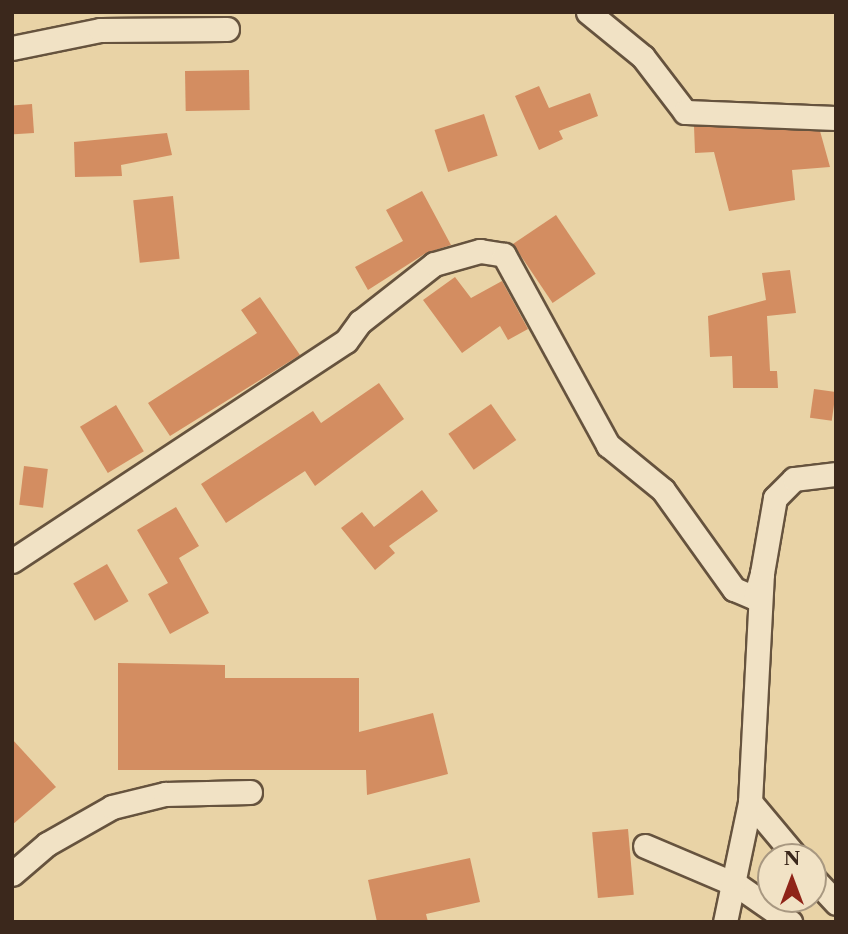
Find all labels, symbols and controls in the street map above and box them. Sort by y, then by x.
north arrow [757,843,827,913]
text: N [784,847,800,870]

